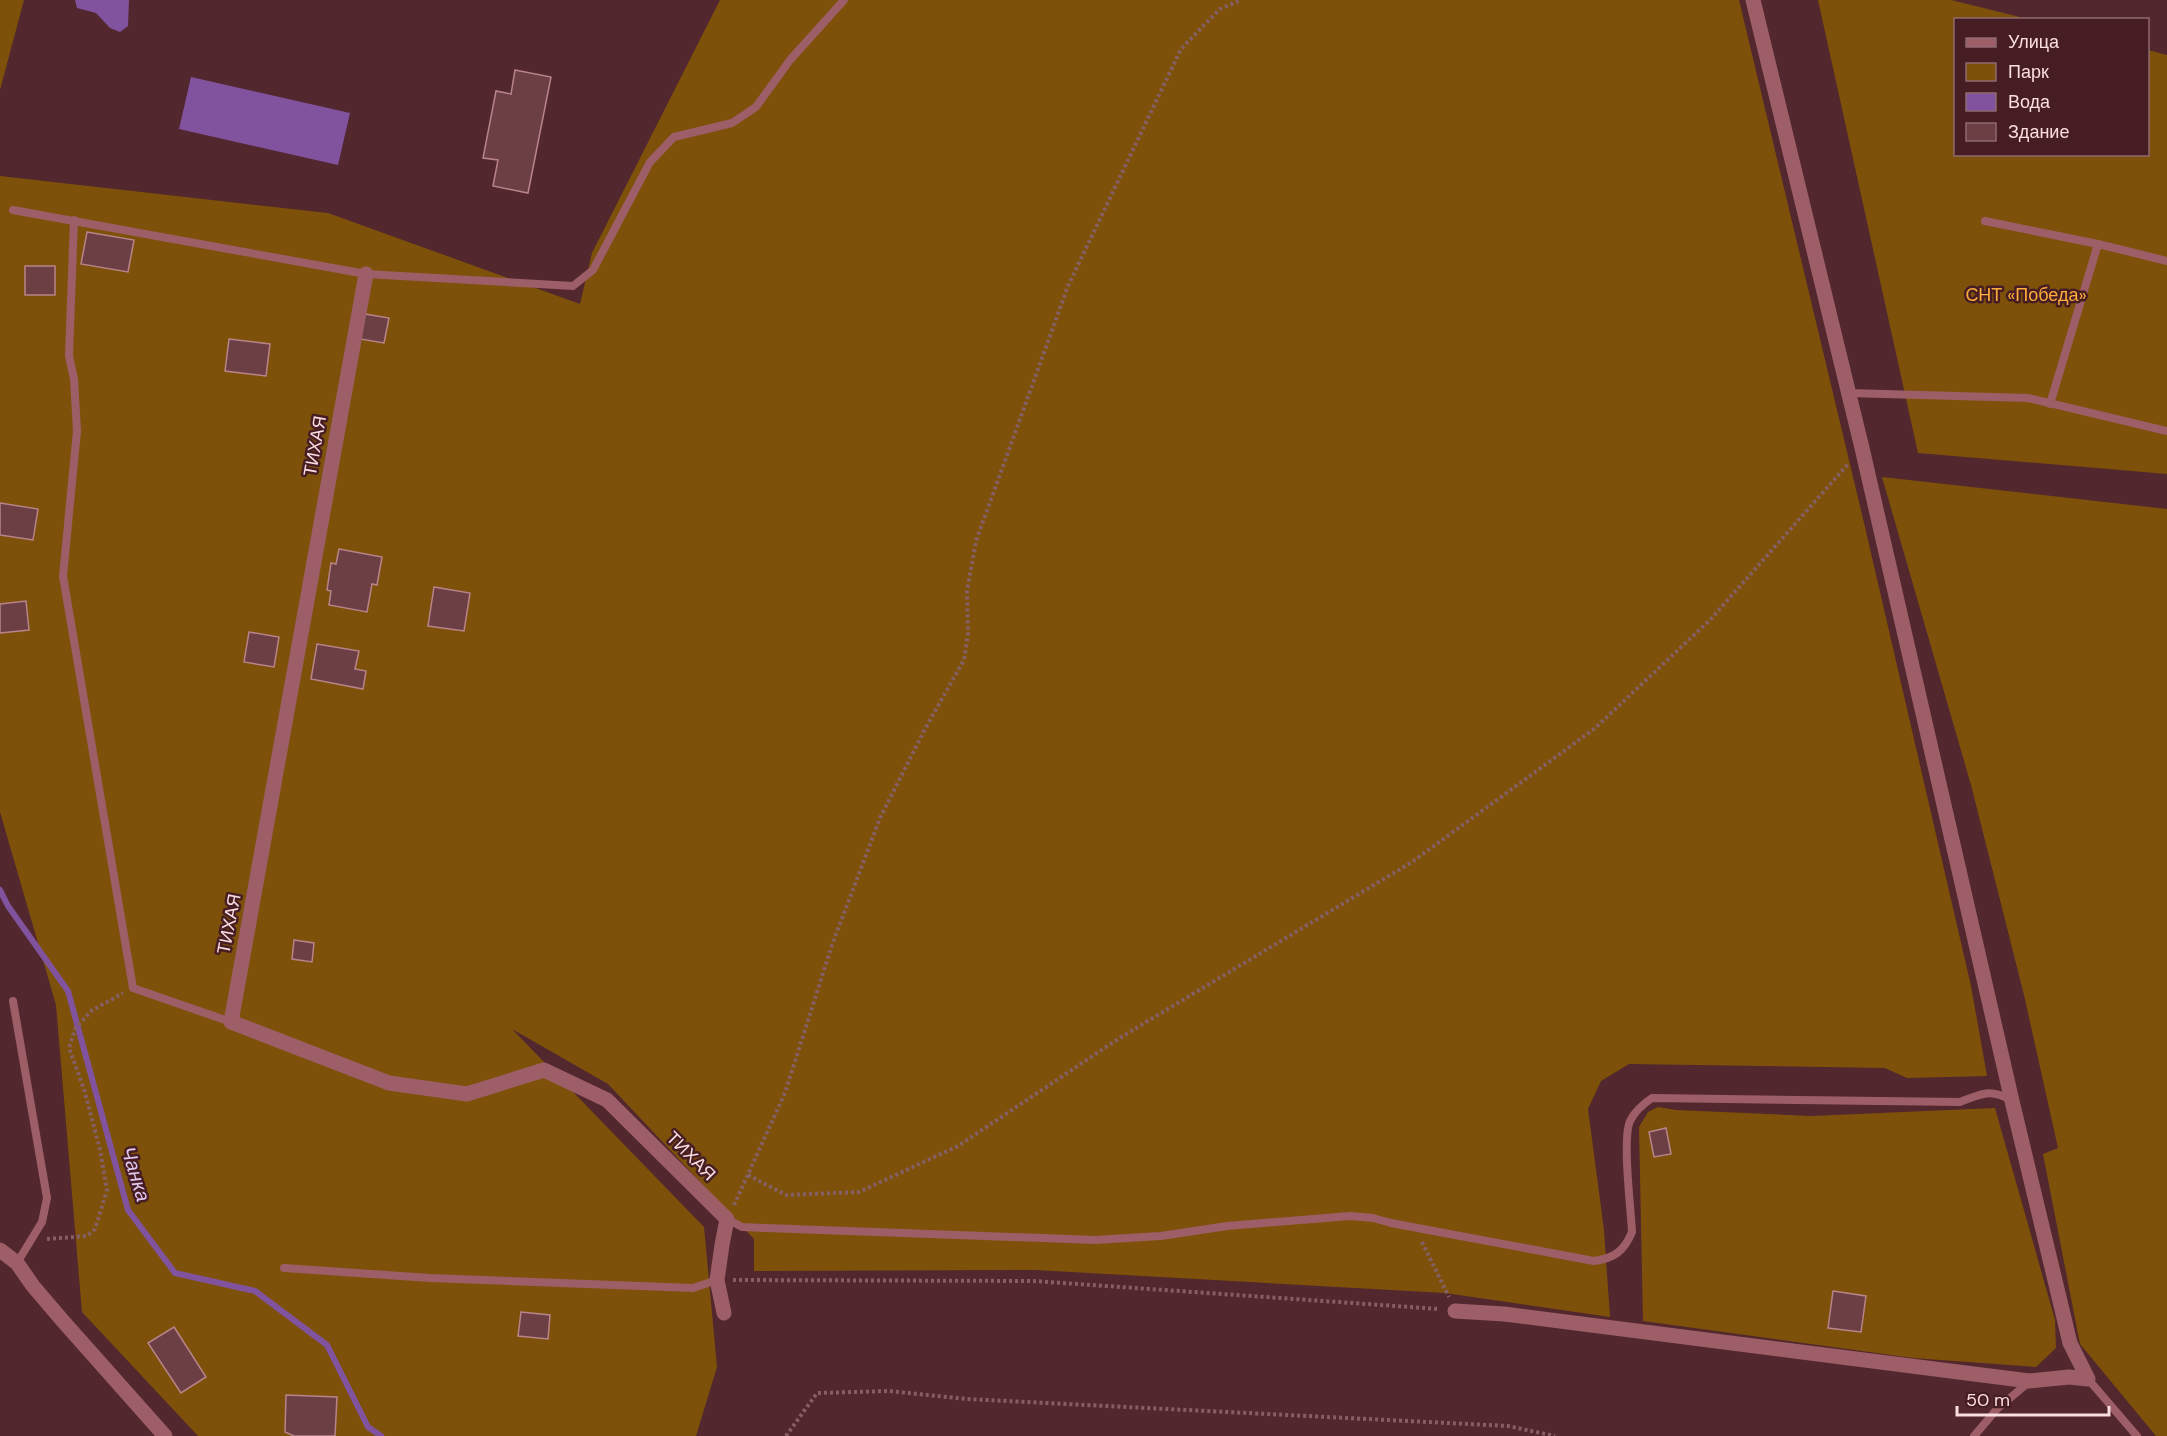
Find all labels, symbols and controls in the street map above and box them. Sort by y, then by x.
legend [1954,18,2149,156]
text: Улица [2008,30,2060,54]
text: Парк [2008,60,2049,84]
text: Вода [2008,90,2051,114]
text: Здание [2008,120,2069,144]
park label: СНТ «Победа» [1965,283,2087,307]
street label: ТИХАЯ [298,414,332,478]
street label: ТИХАЯ [211,892,247,956]
street label: ТИХАЯ [661,1126,721,1186]
water label: Чанка [115,1143,157,1205]
scale bar [1957,1379,2108,1417]
text: 50 m [1966,1388,2010,1412]

